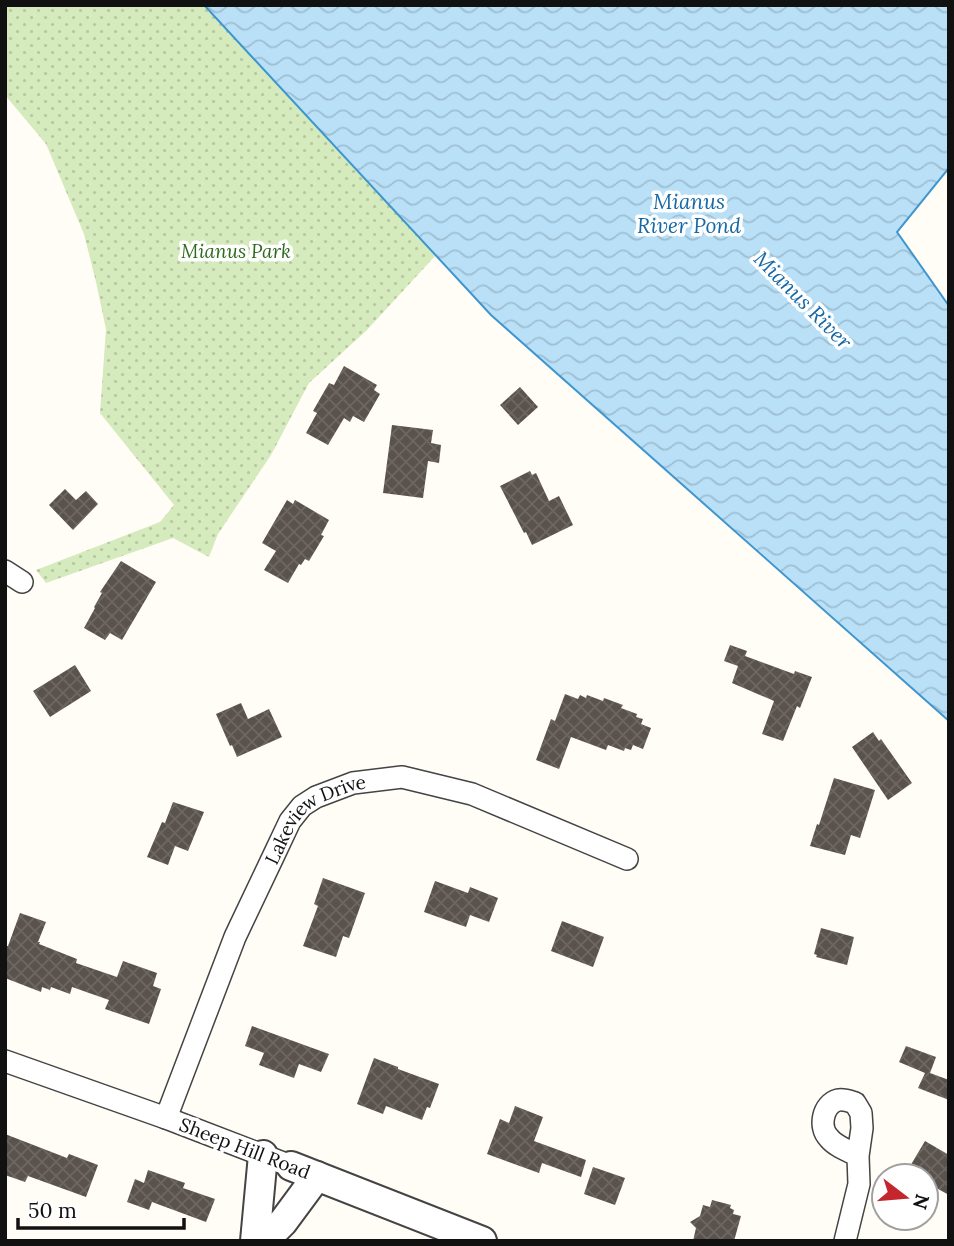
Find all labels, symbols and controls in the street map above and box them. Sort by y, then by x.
water label: Mianus River Pond [637,188,741,239]
park label: Mianus Park [181,239,291,263]
water label: Mianus River [748,245,858,355]
street label: Lakeview Drive [259,770,367,868]
street label: Sheep Hill Road [176,1112,314,1184]
north arrow [870,1162,940,1232]
scale bar [18,1186,184,1230]
text: N [908,1191,935,1212]
text: 50 m [28,1197,77,1224]

